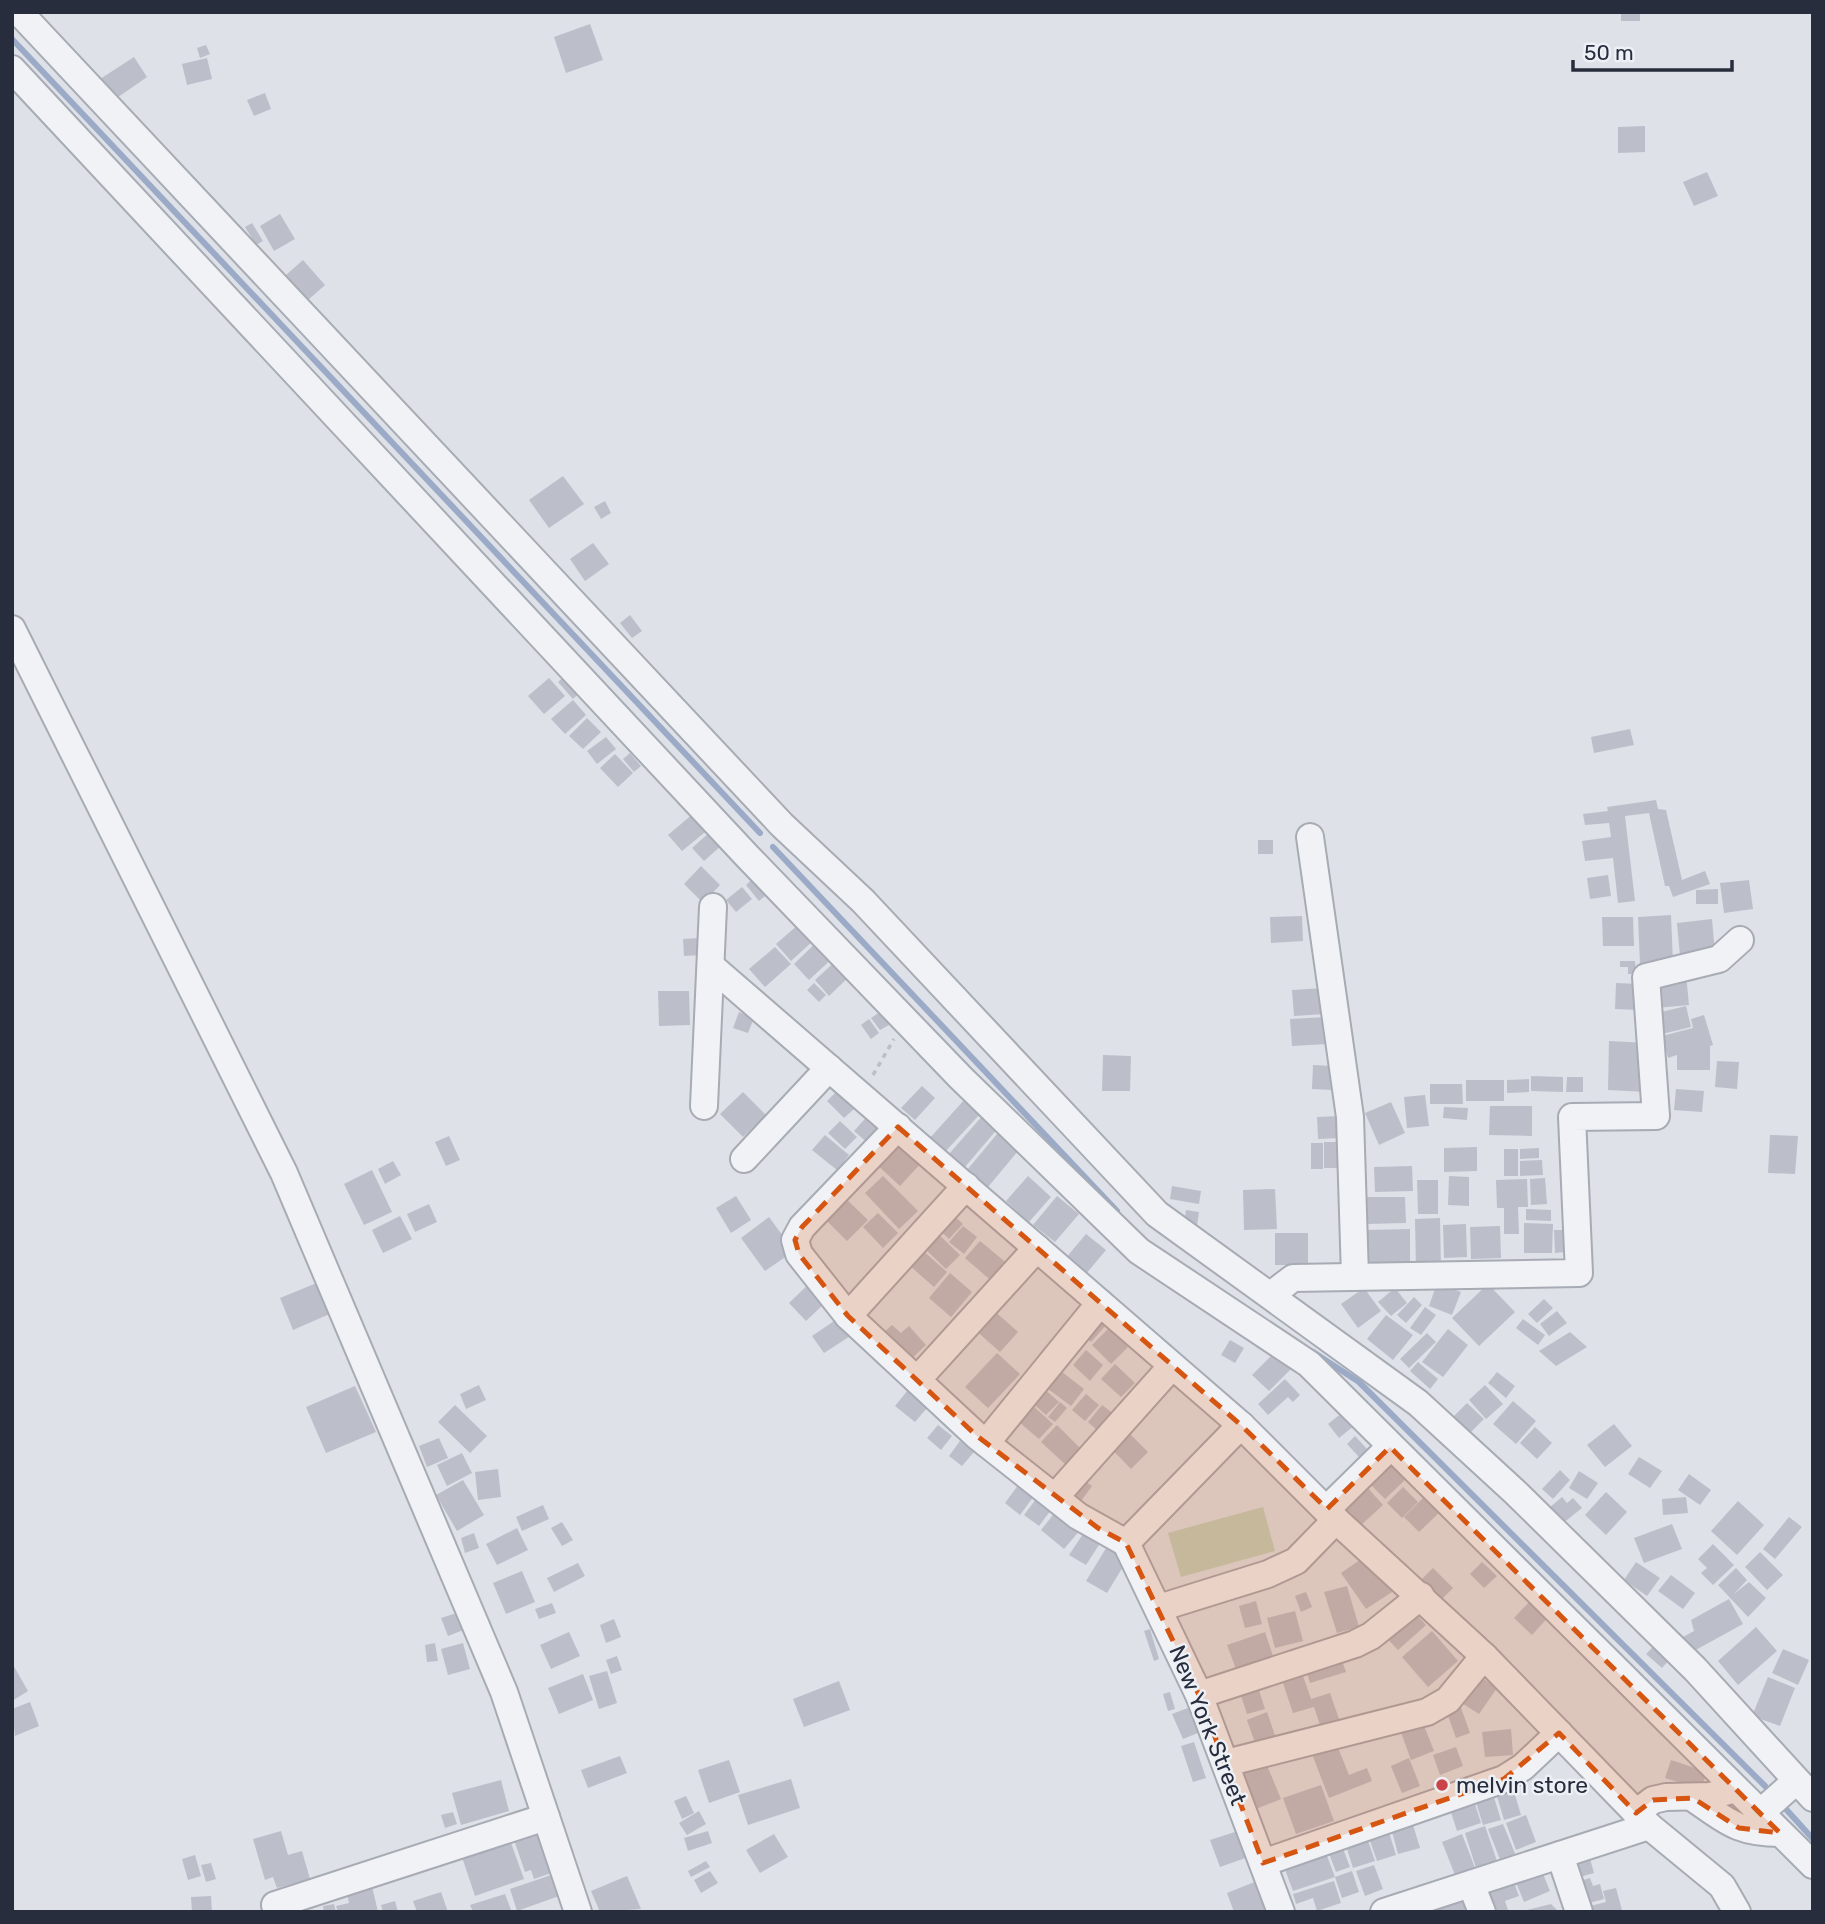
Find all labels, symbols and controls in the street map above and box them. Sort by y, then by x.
scale bar [1573,28,1732,72]
text: 50 m [1584,40,1634,65]
street label: New York Street [1163,1641,1253,1809]
place label: melvin store [1456,1771,1588,1799]
marker: melvin store [1434,1777,1450,1793]

